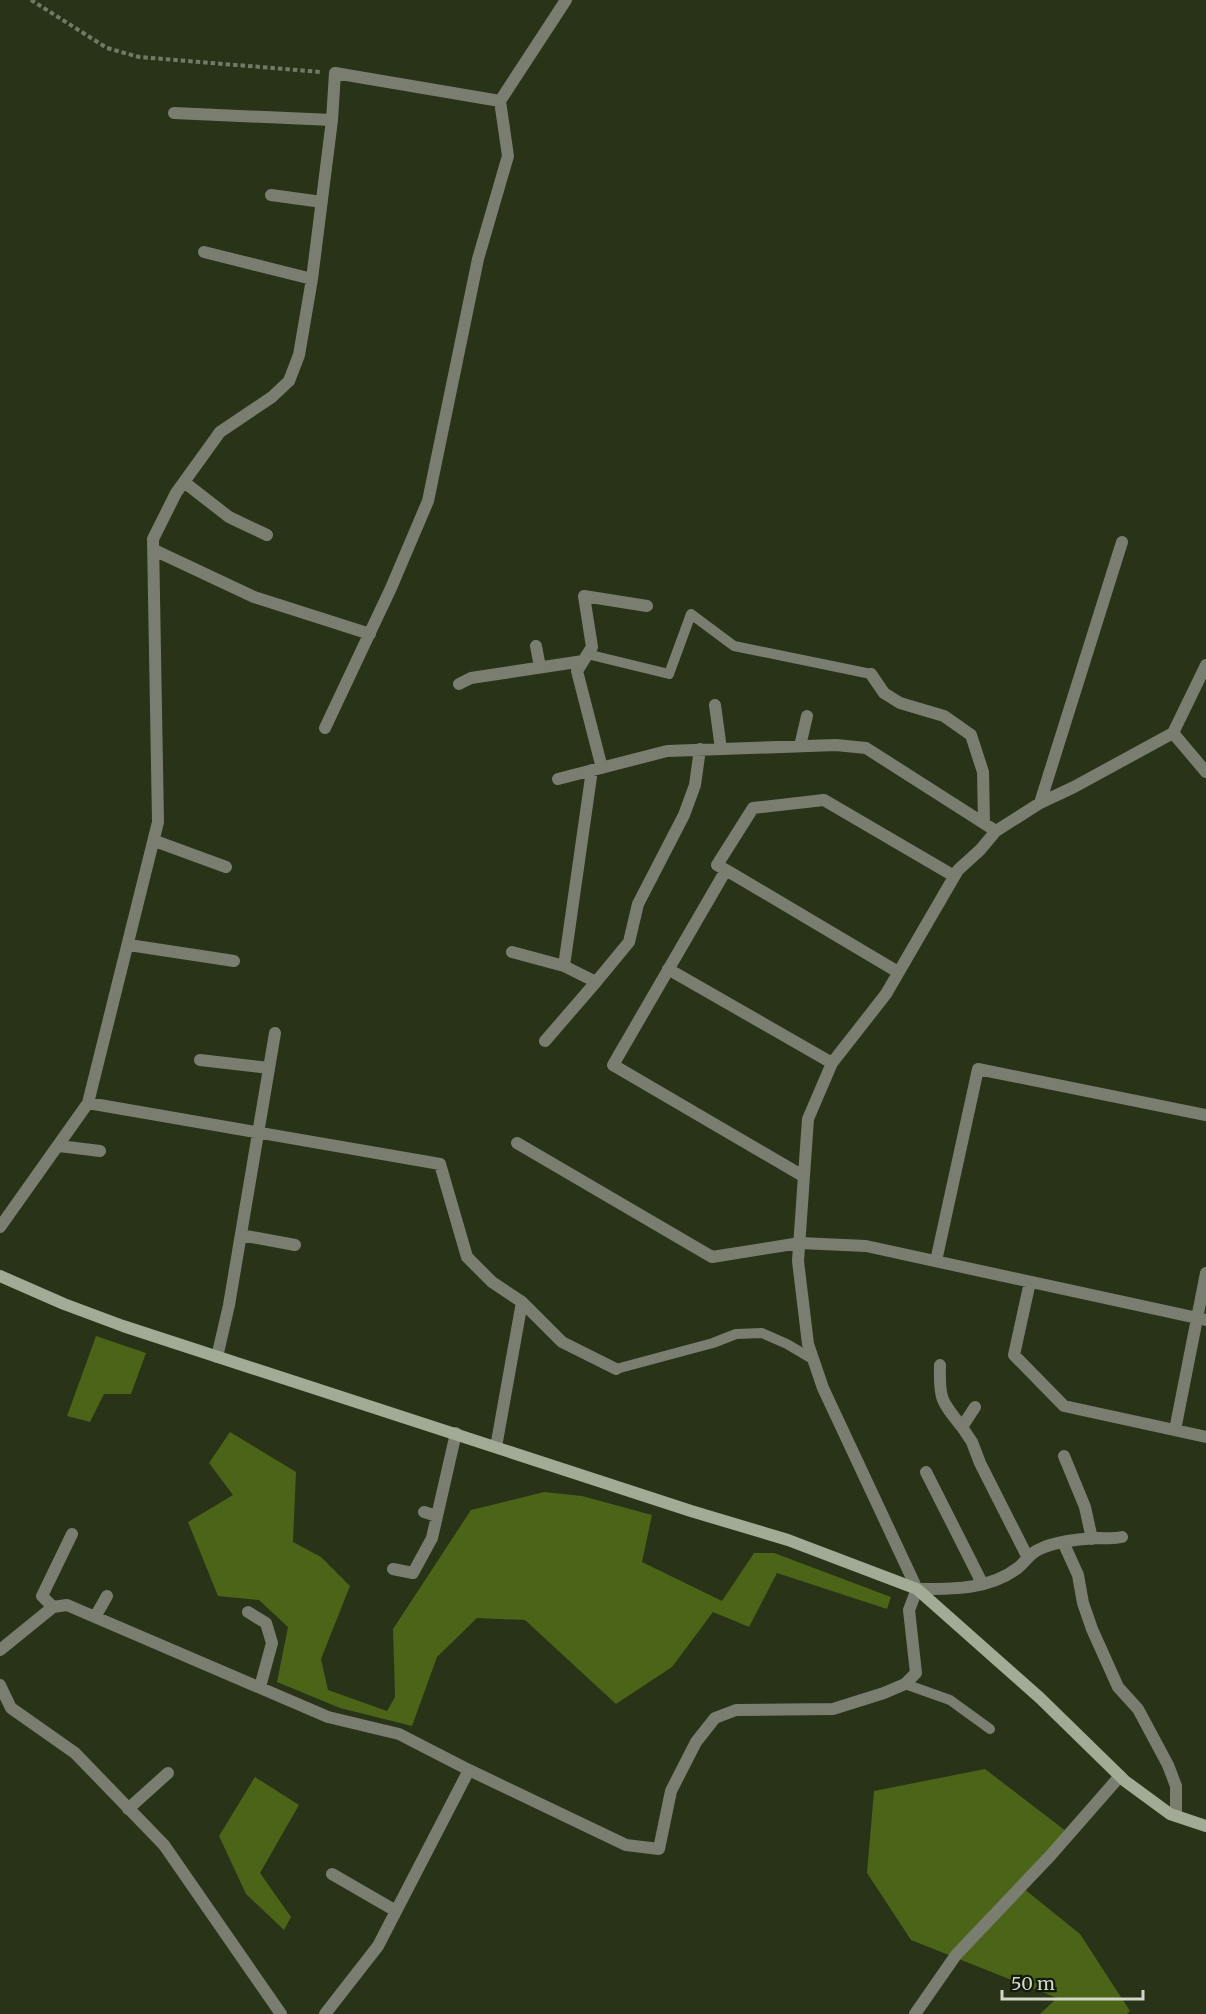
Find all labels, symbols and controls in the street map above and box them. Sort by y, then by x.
scale bar [1002,1963,1143,2001]
text: 50 m [1011,1972,1055,1995]

